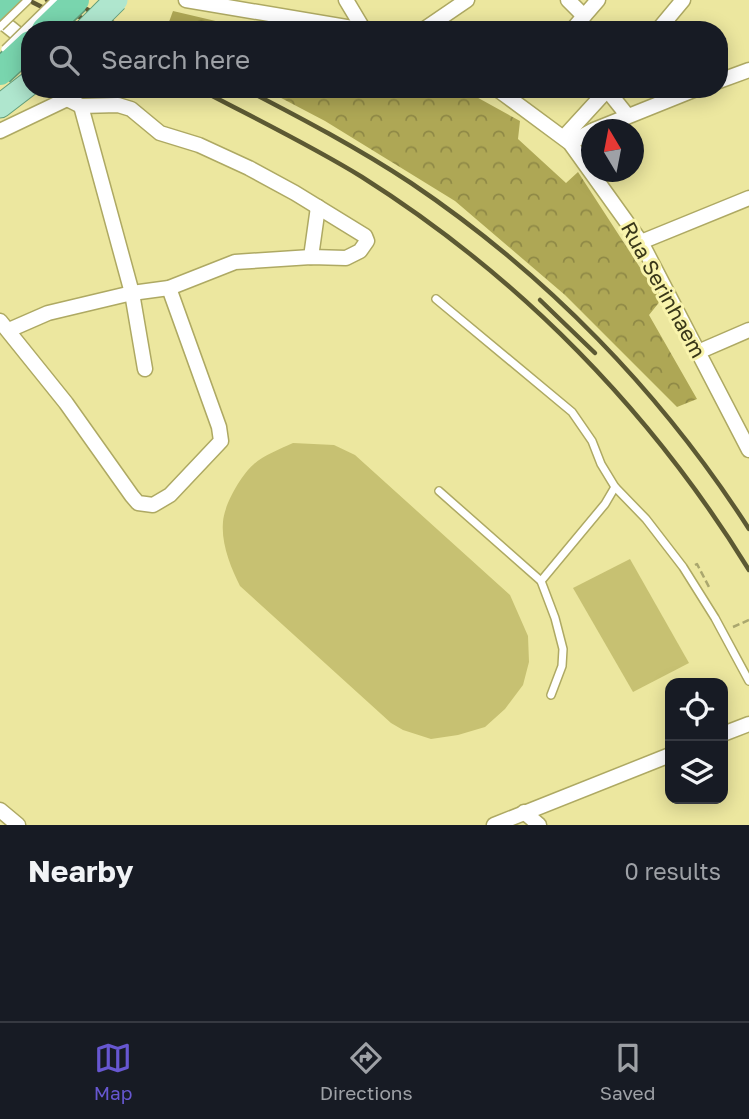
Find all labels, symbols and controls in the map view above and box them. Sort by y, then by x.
search box [21,21,728,98]
icon: search [45,41,83,79]
text: Search here [101,44,250,75]
north arrow [581,119,644,182]
street label: Rua Serinhaem [616,217,712,362]
map controls [665,678,728,804]
button: locate [665,678,728,741]
button: layers [665,741,728,804]
text: Nearby [28,853,133,889]
text: 0 results [625,857,721,885]
tab: Map [94,1039,132,1104]
tab: Directions [320,1039,413,1104]
tab: Saved [600,1039,655,1104]

